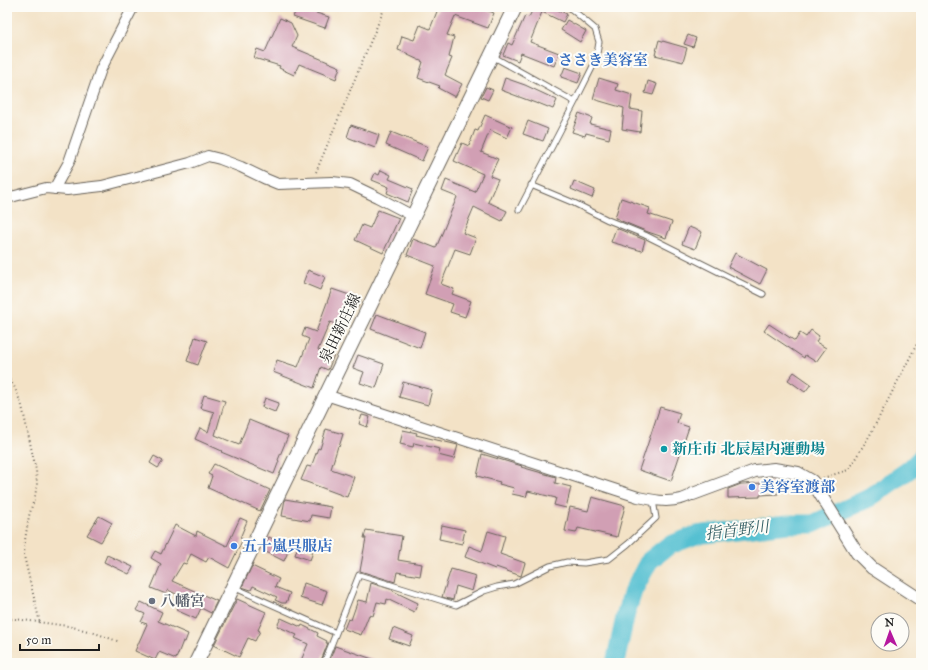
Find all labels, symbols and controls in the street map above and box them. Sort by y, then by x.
place label: ささき美容室 [558,51,648,69]
marker: ささき美容室 [545,55,555,65]
street label: 泉田新庄線 [315,290,365,366]
place label: 新庄市 北辰屋内運動場 [672,440,825,458]
marker: 新庄市 北辰屋内運動場 [659,444,669,454]
place label: 美容室渡部 [760,478,836,496]
marker: 美容室渡部 [747,482,757,492]
water label: 指首野川 [704,516,772,543]
place label: 五十嵐呉服店 [242,537,332,555]
marker: 五十嵐呉服店 [229,541,239,551]
place label: 八幡宮 [160,592,205,610]
marker: 八幡宮 [147,596,157,606]
north arrow [870,612,910,652]
text: N [885,616,895,629]
scale bar [20,626,99,652]
text: 50 m [26,633,51,647]

